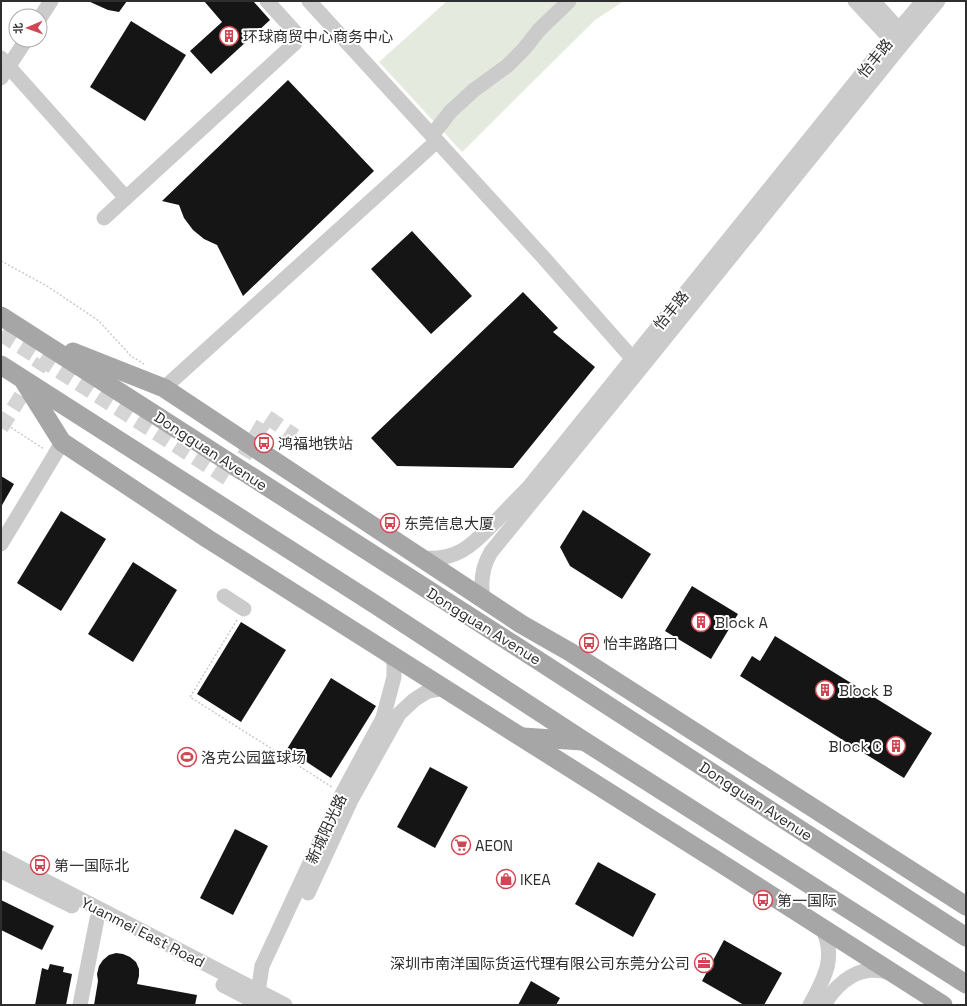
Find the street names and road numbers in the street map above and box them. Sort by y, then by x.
street label: 怡丰路 [853,35,897,81]
street label: 怡丰路 [649,287,693,333]
street label: Dongguan Avenue [151,407,271,495]
street label: Dongguan Avenue [423,583,545,669]
street label: Dongguan Avenue [696,757,816,845]
street label: 新城阳光路 [302,791,350,867]
street label: Yuanmei East Road [78,893,208,971]

